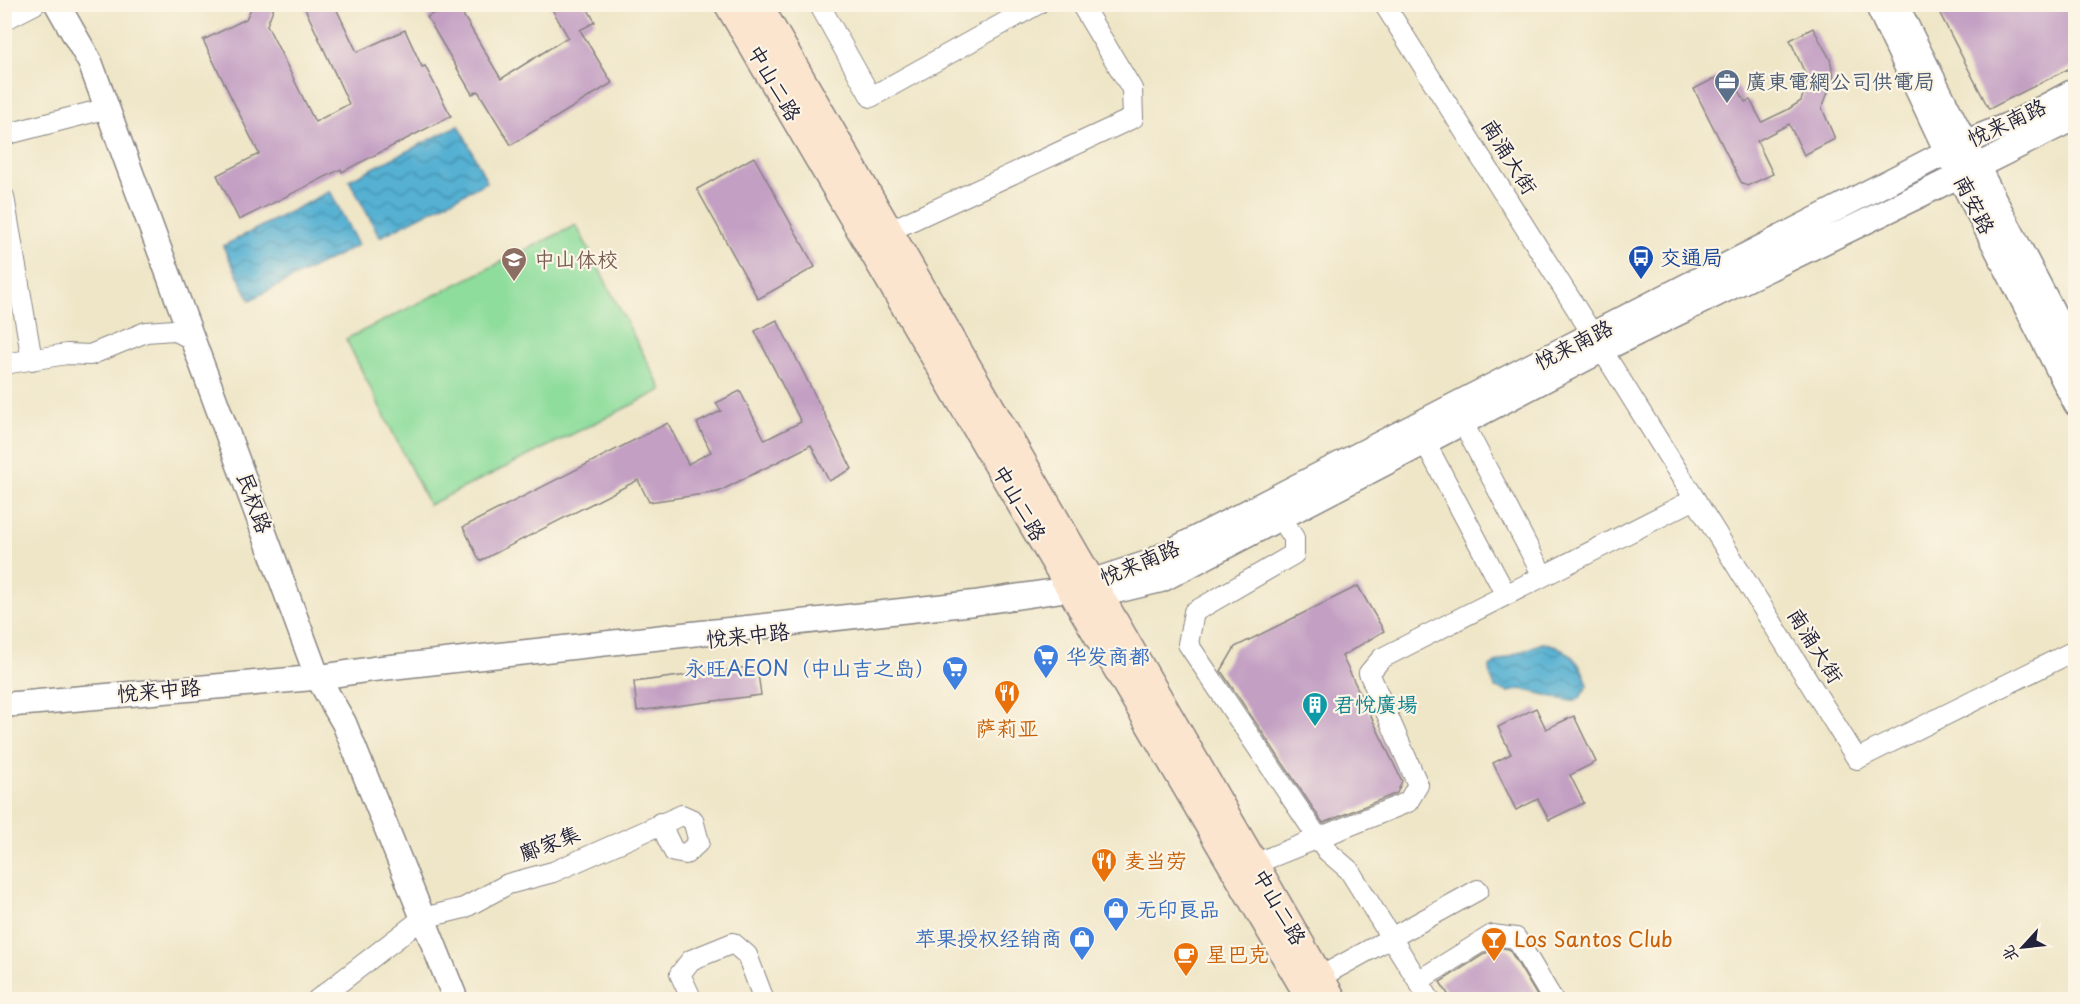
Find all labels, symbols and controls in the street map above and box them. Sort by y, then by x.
street label: 中山二路 [741,38,811,126]
place label: 廣東電網公司供電局 [1746,64,1935,96]
office icon: 廣東電網公司供電局 [1712,67,1742,105]
street label: 悦来南路 [1961,89,2051,153]
street label: 南涌大街 [1475,112,1547,200]
street label: 南安路 [1947,169,2004,239]
place label: 交通局 [1660,240,1723,272]
place label: 中山体校 [534,242,618,274]
bus stop icon: 交通局 [1626,243,1656,281]
school or university icon: 中山体校 [499,245,529,283]
street label: 悦来南路 [1528,310,1618,377]
street label: 中山二路 [986,458,1056,546]
street label: 民权路 [230,467,282,537]
street label: 悦来南路 [1094,530,1184,592]
street label: 南涌大街 [1781,601,1853,689]
street label: 悦来中路 [704,614,791,654]
place label: 华发商都 [1066,639,1150,671]
supermarket icon: 华发商都 [1031,642,1061,680]
place label: 永旺AEON（中山吉之岛） [684,651,936,683]
supermarket icon: 永旺AEON（中山吉之岛） [940,654,970,692]
street label: 悦来中路 [116,669,202,709]
restaurant icon: 萨莉亚 [992,678,1022,716]
place label: 君悅廣場 [1334,687,1418,719]
building icon: 君悅廣場 [1300,690,1330,728]
place label: 萨莉亚 [976,711,1039,743]
street label: 鄺家集 [514,816,584,868]
place label: 麦当劳 [1124,843,1187,875]
restaurant icon: 麦当劳 [1089,846,1119,884]
street label: 中山二路 [1246,862,1316,950]
place label: 无印良品 [1136,892,1220,924]
shop icon: 无印良品 [1101,895,1131,933]
north arrow [1993,917,2053,977]
place label: 苹果授权经销商 [915,921,1062,953]
place label: Los Santos Club [1514,922,1673,954]
shop icon: 苹果授权经销商 [1067,924,1097,962]
bar icon: Los Santos Club [1479,925,1509,963]
place label: 星巴克 [1206,937,1269,969]
cafe icon: 星巴克 [1171,940,1201,978]
text: 北 [1994,942,2023,967]

